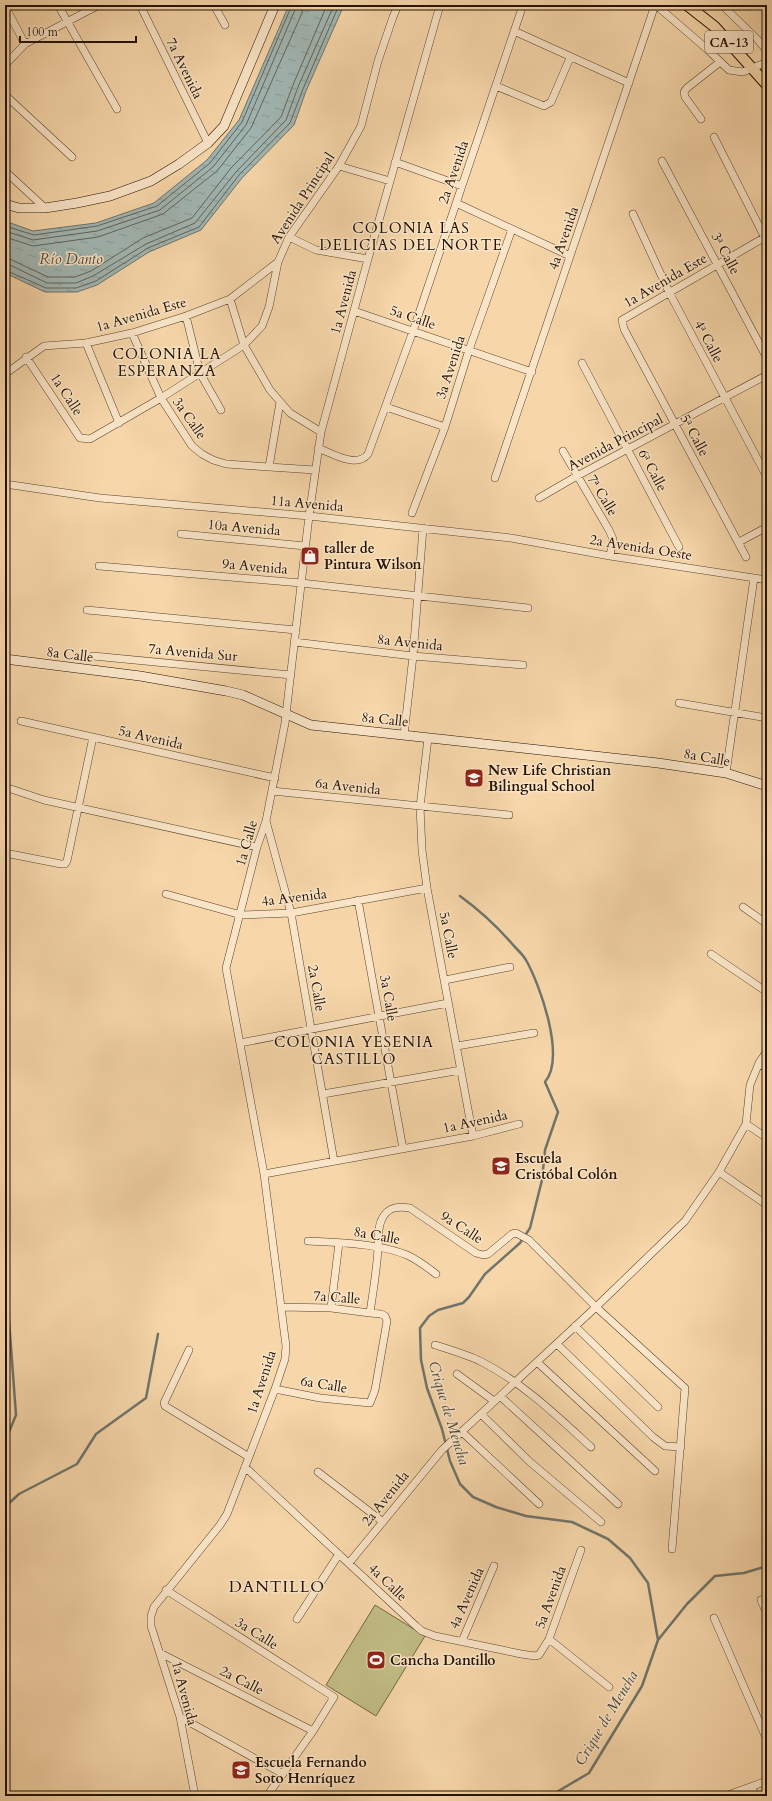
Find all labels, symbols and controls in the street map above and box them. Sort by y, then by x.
scale bar [20,18,136,44]
text: 100 m [26,24,59,40]
road number: CA-13 [705,31,753,53]
street label: 7a Avenida [162,34,208,102]
street label: 2a Avenida [434,138,473,206]
street label: Avenida Principal [266,149,339,248]
street label: 4a Avenida [544,204,583,272]
district label: COLONIA LAS DELICIAS DEL NORTE [319,218,503,255]
street label: 3ª Calle [707,229,745,278]
water label: Río Danto [39,249,103,269]
street label: 1a Avenida Este [620,249,711,312]
street label: 1a Avenida [326,268,361,336]
street label: 1a Avenida Este [94,292,189,337]
street label: 5a Calle [387,301,438,334]
street label: 4ª Calle [690,317,728,366]
street label: 3a Avenida [431,333,470,401]
district label: COLONIA LA ESPERANZA [113,344,221,381]
street label: 1a Calle [46,369,87,419]
street label: 3a Calle [168,393,211,443]
street label: Avenida Principal [564,409,667,476]
street label: 5ª Calle [676,411,714,460]
street label: 6ª Calle [634,446,672,495]
street label: 7ª Calle [583,471,622,520]
street label: 11a Avenida [270,491,344,516]
street label: 10a Avenida [207,515,281,540]
street label: 2a Avenida Oeste [588,530,694,565]
place label: taller de Pintura Wilson [324,539,422,574]
shop icon: taller de Pintura Wilson [299,545,321,567]
street label: 9a Avenida [221,554,289,579]
street label: 8a Avenida [376,630,444,655]
street label: 7a Avenida Sur [148,639,239,666]
street label: 8a Calle [45,642,95,667]
street label: 8a Calle [360,708,409,731]
street label: 5a Avenida [117,721,185,754]
street label: 8a Calle [682,744,732,771]
place label: New Life Christian Bilingual School [488,761,611,796]
school or university icon: New Life Christian Bilingual School [463,767,485,789]
street label: 6a Avenida [314,774,382,799]
street label: 1a Calle [231,818,262,868]
street label: 4a Avenida [260,884,328,911]
street label: 5a Calle [435,910,462,960]
street label: 2a Calle [303,963,330,1013]
street label: 3a Calle [375,973,402,1023]
district label: COLONIA YESENIA CASTILLO [274,1032,434,1069]
street label: 1a Avenida [441,1105,509,1138]
place label: Escuela Cristóbal Colón [515,1149,617,1184]
school or university icon: Escuela Cristóbal Colón [490,1155,512,1177]
street label: 9a Calle [437,1207,487,1248]
street label: 8a Calle [352,1222,402,1249]
street label: 7a Calle [313,1286,361,1309]
street label: 1a Avenida [242,1348,281,1416]
water label: Crique de Mencha [424,1359,474,1468]
street label: 6a Calle [299,1371,349,1398]
street label: 2a Avenida [357,1467,413,1530]
street label: 4a Calle [364,1559,411,1606]
street label: 5a Avenida [530,1563,571,1631]
street label: 4a Avenida [444,1564,489,1632]
district label: DANTILLO [229,1576,325,1598]
street label: 3a Calle [232,1613,282,1654]
sports icon: Cancha Dantillo [365,1649,387,1671]
place label: Cancha Dantillo [390,1651,496,1670]
street label: 1a Avenida [167,1659,202,1727]
street label: 2a Calle [216,1661,267,1700]
water label: Crique de Mencha [570,1667,642,1769]
place label: Escuela Fernando Soto Henríquez [255,1753,367,1788]
school or university icon: Escuela Fernando Soto Henríquez [230,1759,252,1781]

